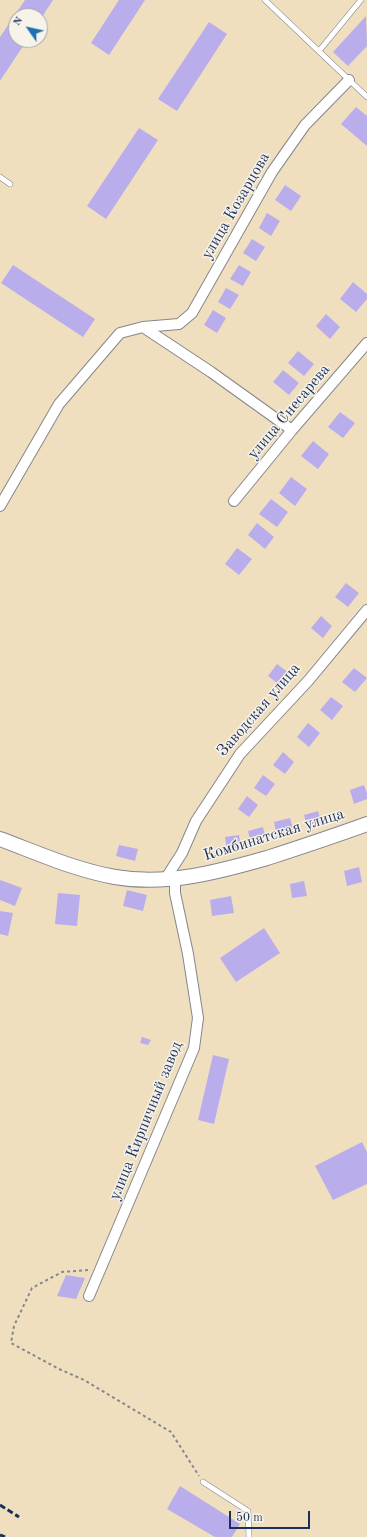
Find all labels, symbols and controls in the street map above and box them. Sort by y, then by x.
north arrow [8,8,48,48]
text: N [12,15,25,28]
street label: улица Козарцова [198,149,274,263]
street label: улица Снесарева [244,360,334,464]
street label: Заводская улица [213,659,305,761]
street label: Комбинатская улица [201,804,347,866]
street label: улица Кирпичный завод [105,1039,187,1203]
scale bar [231,1503,312,1529]
text: 50 m [236,1512,263,1524]

